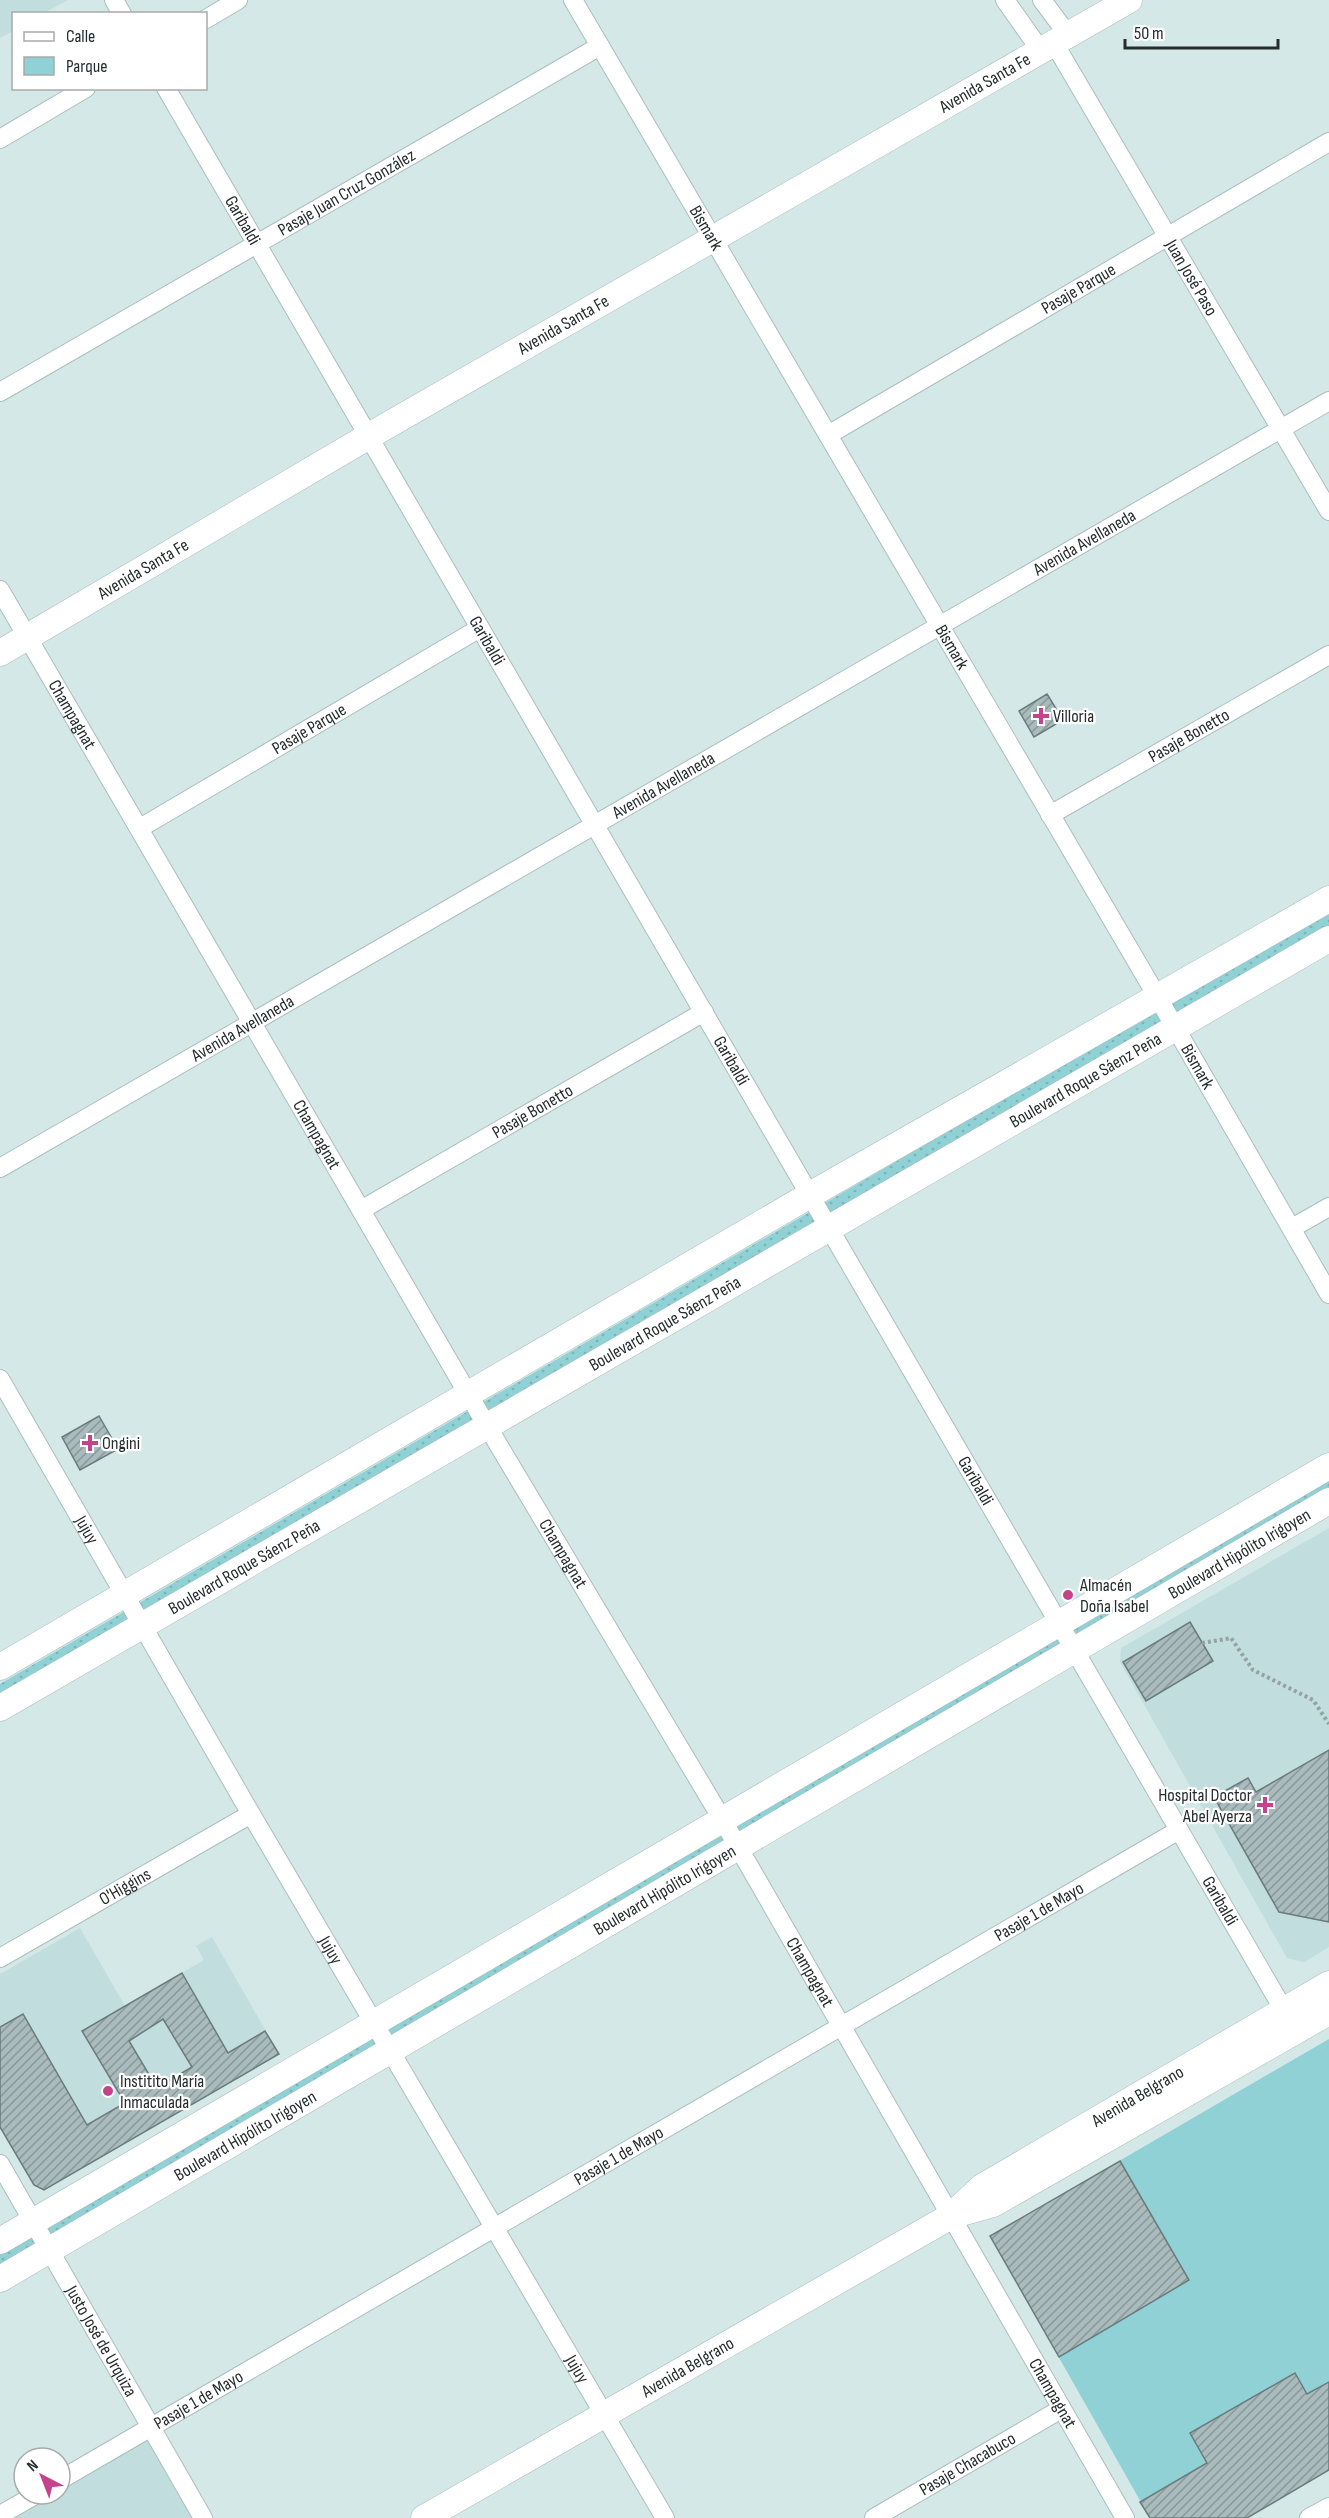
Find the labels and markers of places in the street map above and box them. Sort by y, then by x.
place label: Villoria [1053,706,1094,727]
marker: Villoria [1034,709,1048,723]
place label: Ongini [102,1433,140,1454]
marker: Ongini [83,1436,97,1450]
place label: Almacén Doña Isabel [1079,1575,1149,1617]
marker: Almacén Doña Isabel [1061,1588,1075,1602]
place label: Hospital Doctor Abel Ayerza [1158,1785,1252,1827]
marker: Hospital Doctor Abel Ayerza [1256,1796,1274,1814]
place label: Institito María Inmaculada [120,2071,204,2113]
marker: Institito María Inmaculada [101,2084,115,2098]

